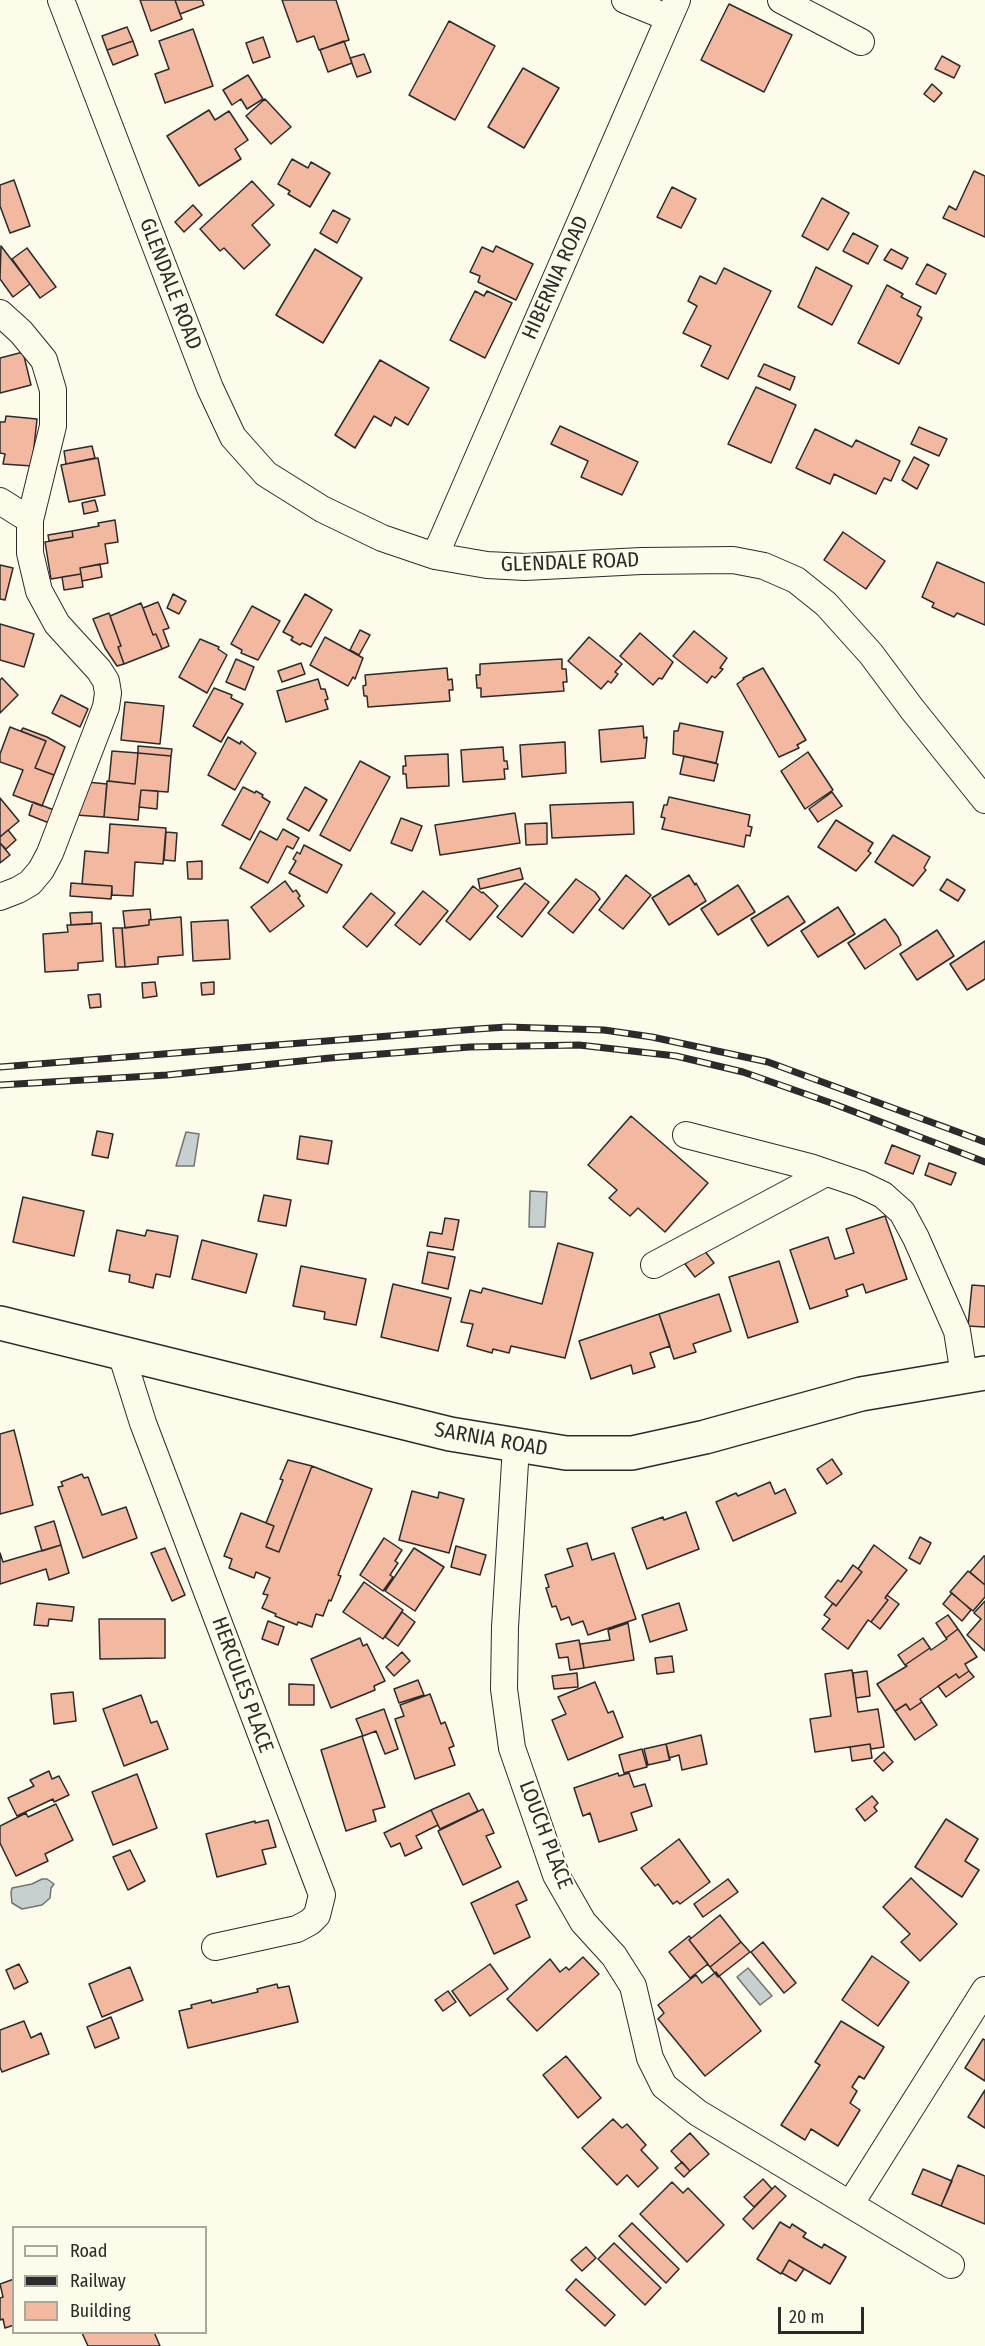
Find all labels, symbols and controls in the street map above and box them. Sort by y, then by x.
street label: HIBERNIA ROAD [517,212,595,344]
street label: GLENDALE ROAD [133,215,207,353]
street label: GLENDALE ROAD [500,548,640,578]
street label: SARNIA ROAD [432,1418,550,1462]
street label: HERCULES PLACE [206,1614,278,1756]
street label: LOUCH PLACE [513,1777,577,1893]
legend [12,2226,207,2334]
text: Road [70,2240,107,2262]
text: Railway [70,2270,126,2292]
scale bar [781,2295,866,2333]
text: Building [70,2300,131,2322]
text: 20 m [789,2306,824,2328]

